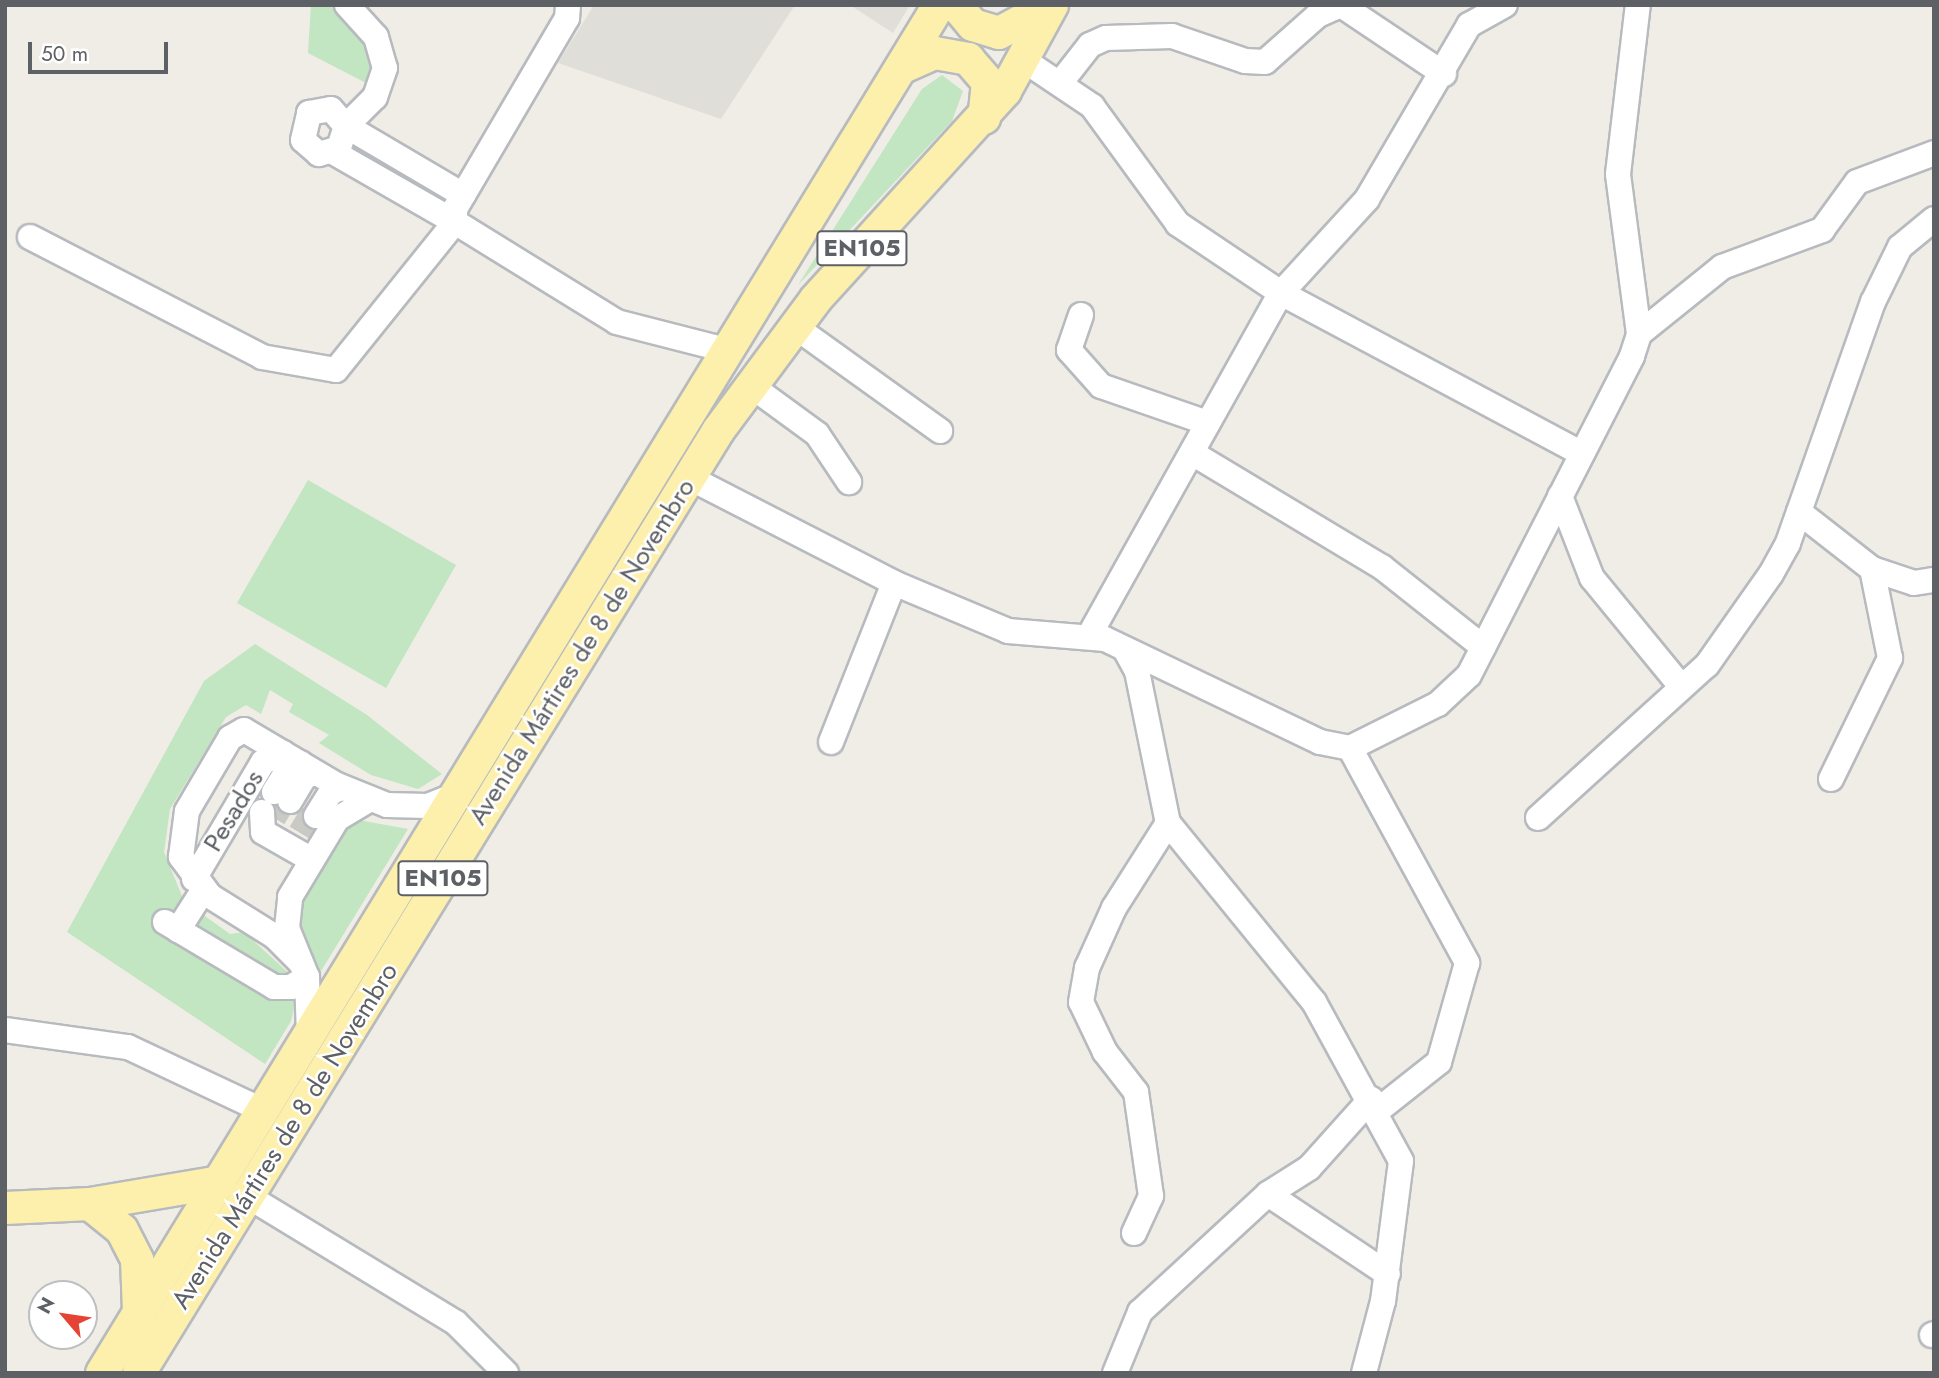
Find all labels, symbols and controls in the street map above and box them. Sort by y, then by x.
scale bar [32,28,172,72]
text: 50 m [41,39,88,69]
road number: EN105 [815,228,909,268]
street label: Avenida Mártires de 8 de Novembro [462,473,702,831]
street label: Pesados [198,765,270,857]
road number: EN105 [396,858,490,898]
street label: Avenida Mártires de 8 de Novembro [165,957,405,1315]
north arrow [28,1280,98,1350]
text: N [30,1292,61,1319]

